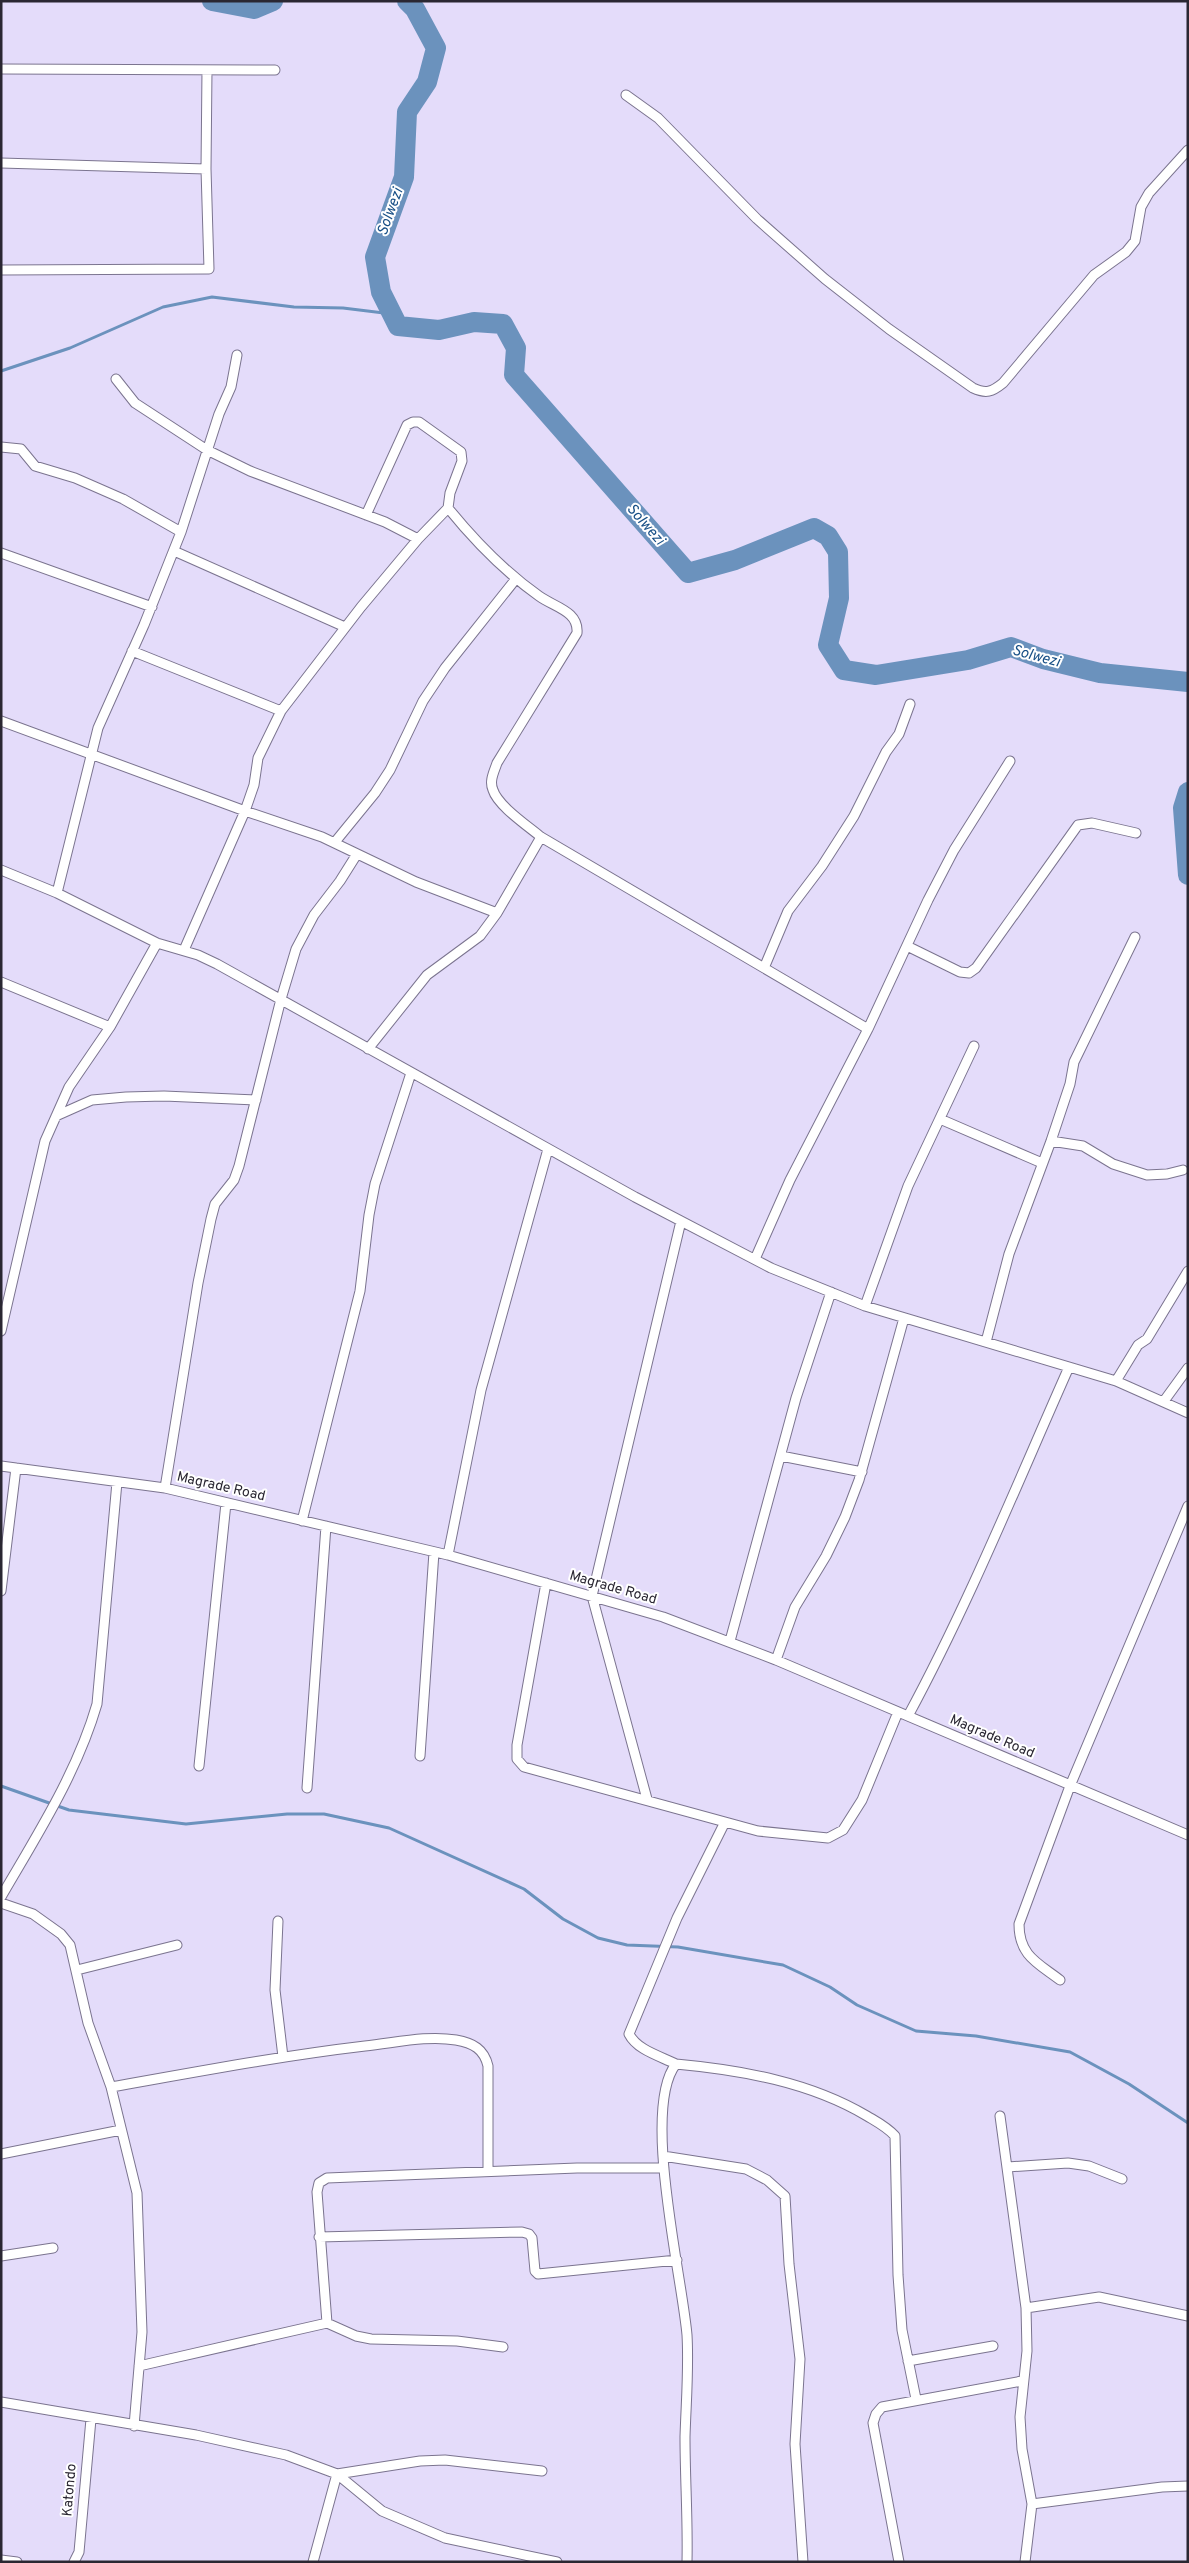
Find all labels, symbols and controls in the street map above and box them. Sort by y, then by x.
water label: Solwezi [374,185,409,238]
water label: Solwezi [622,500,669,551]
water label: Solwezi [1010,642,1063,673]
street label: Magrade Road [175,1469,267,1505]
street label: Magrade Road [567,1567,659,1609]
street label: Magrade Road [947,1712,1037,1762]
street label: Katondo [59,2463,81,2517]

